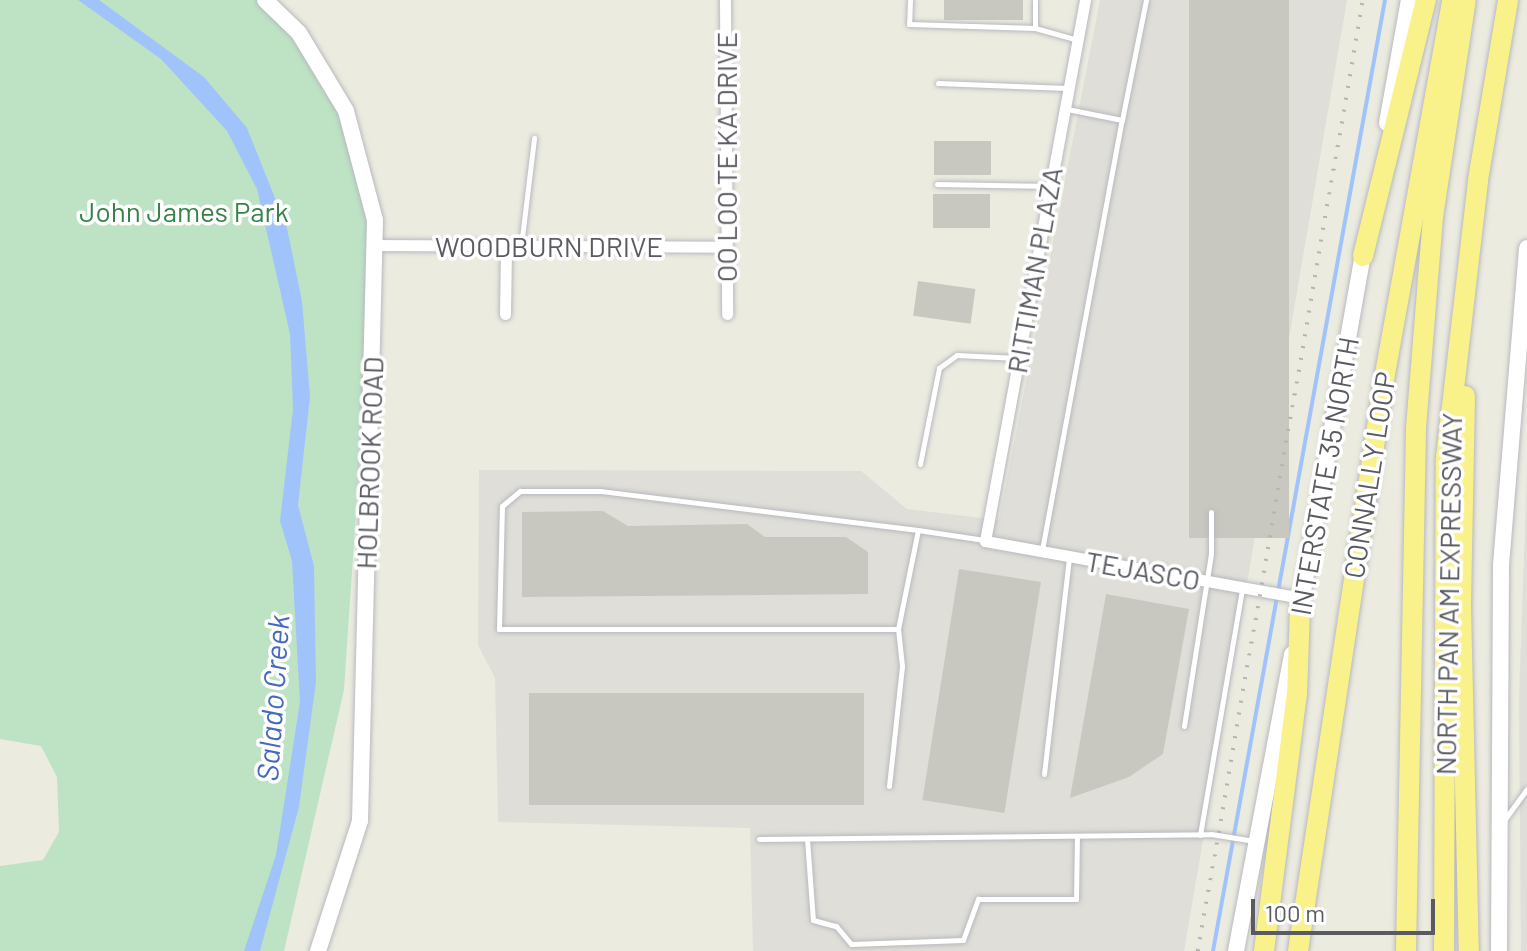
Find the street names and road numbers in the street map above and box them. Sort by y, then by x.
street label: OO LOO TE KA DRIVE [709,32,743,282]
street label: RITTIMAN PLAZA [999,164,1069,376]
street label: WOODBURN DRIVE [435,229,663,263]
street label: INTERSTATE 35 NORTH [1283,334,1365,618]
street label: HOLBROOK ROAD [348,356,390,570]
street label: CONNALLY LOOP [1336,369,1402,581]
street label: NORTH PAN AM EXPRESSWAY [1428,412,1468,776]
street label: TEJASCO [1083,543,1203,597]

